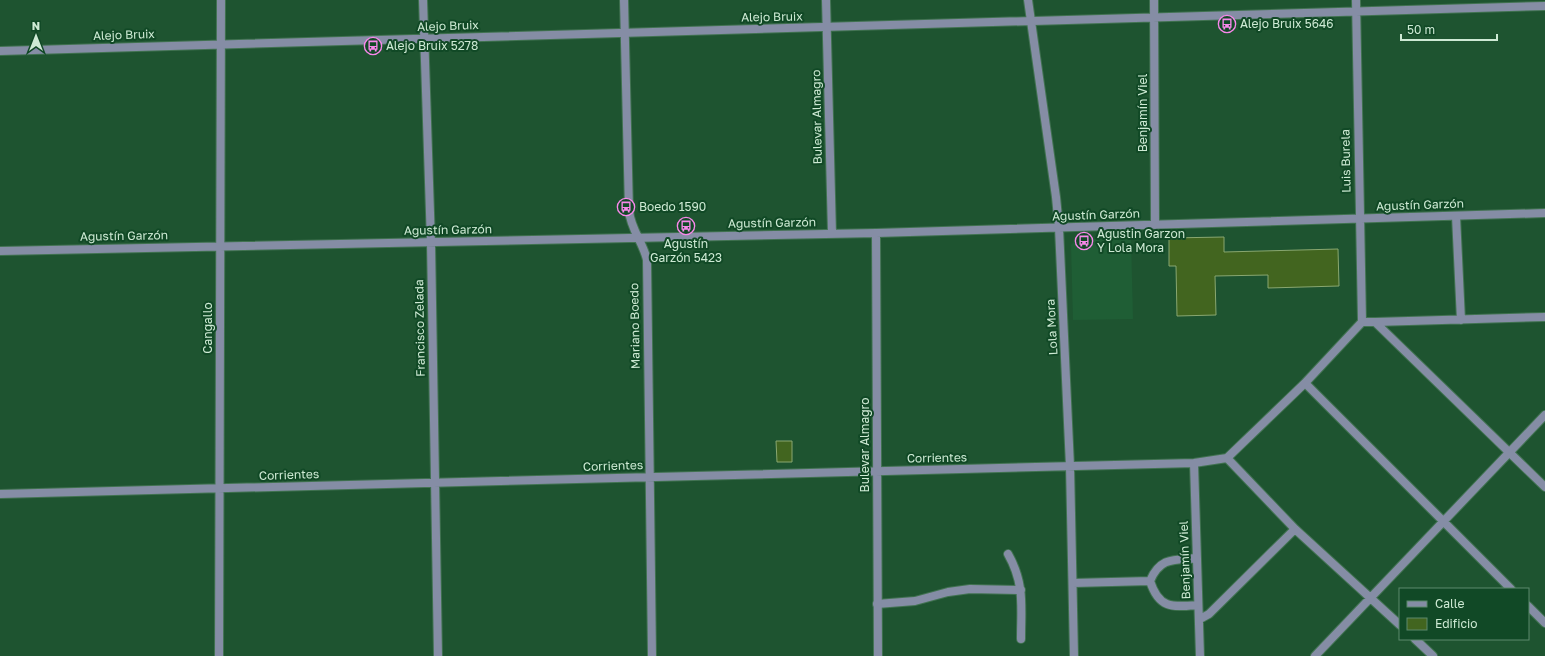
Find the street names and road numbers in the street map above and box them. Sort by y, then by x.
street label: Alejo Bruix [741,8,803,25]
street label: Alejo Bruix [417,17,479,34]
street label: Alejo Bruix [93,26,155,43]
street label: Bulevar Almagro [808,70,825,165]
street label: Benjamín Viel [1135,74,1150,152]
street label: Luis Burela [1337,129,1354,193]
street label: Agustín Garzón [1376,195,1464,214]
street label: Agustín Garzón [1052,205,1140,224]
street label: Agustín Garzón [728,214,816,231]
street label: Agustín Garzón [404,221,492,238]
street label: Agustín Garzón [80,227,168,244]
street label: Francisco Zelada [411,279,428,377]
street label: Mariano Boedo [626,283,643,369]
street label: Lola Mora [1043,298,1060,356]
street label: Cangallo [200,302,215,354]
street label: Bulevar Almagro [857,398,872,492]
street label: Corrientes [907,449,967,466]
street label: Corrientes [583,457,643,474]
street label: Corrientes [259,466,319,483]
street label: Benjamín Viel [1176,520,1193,600]

